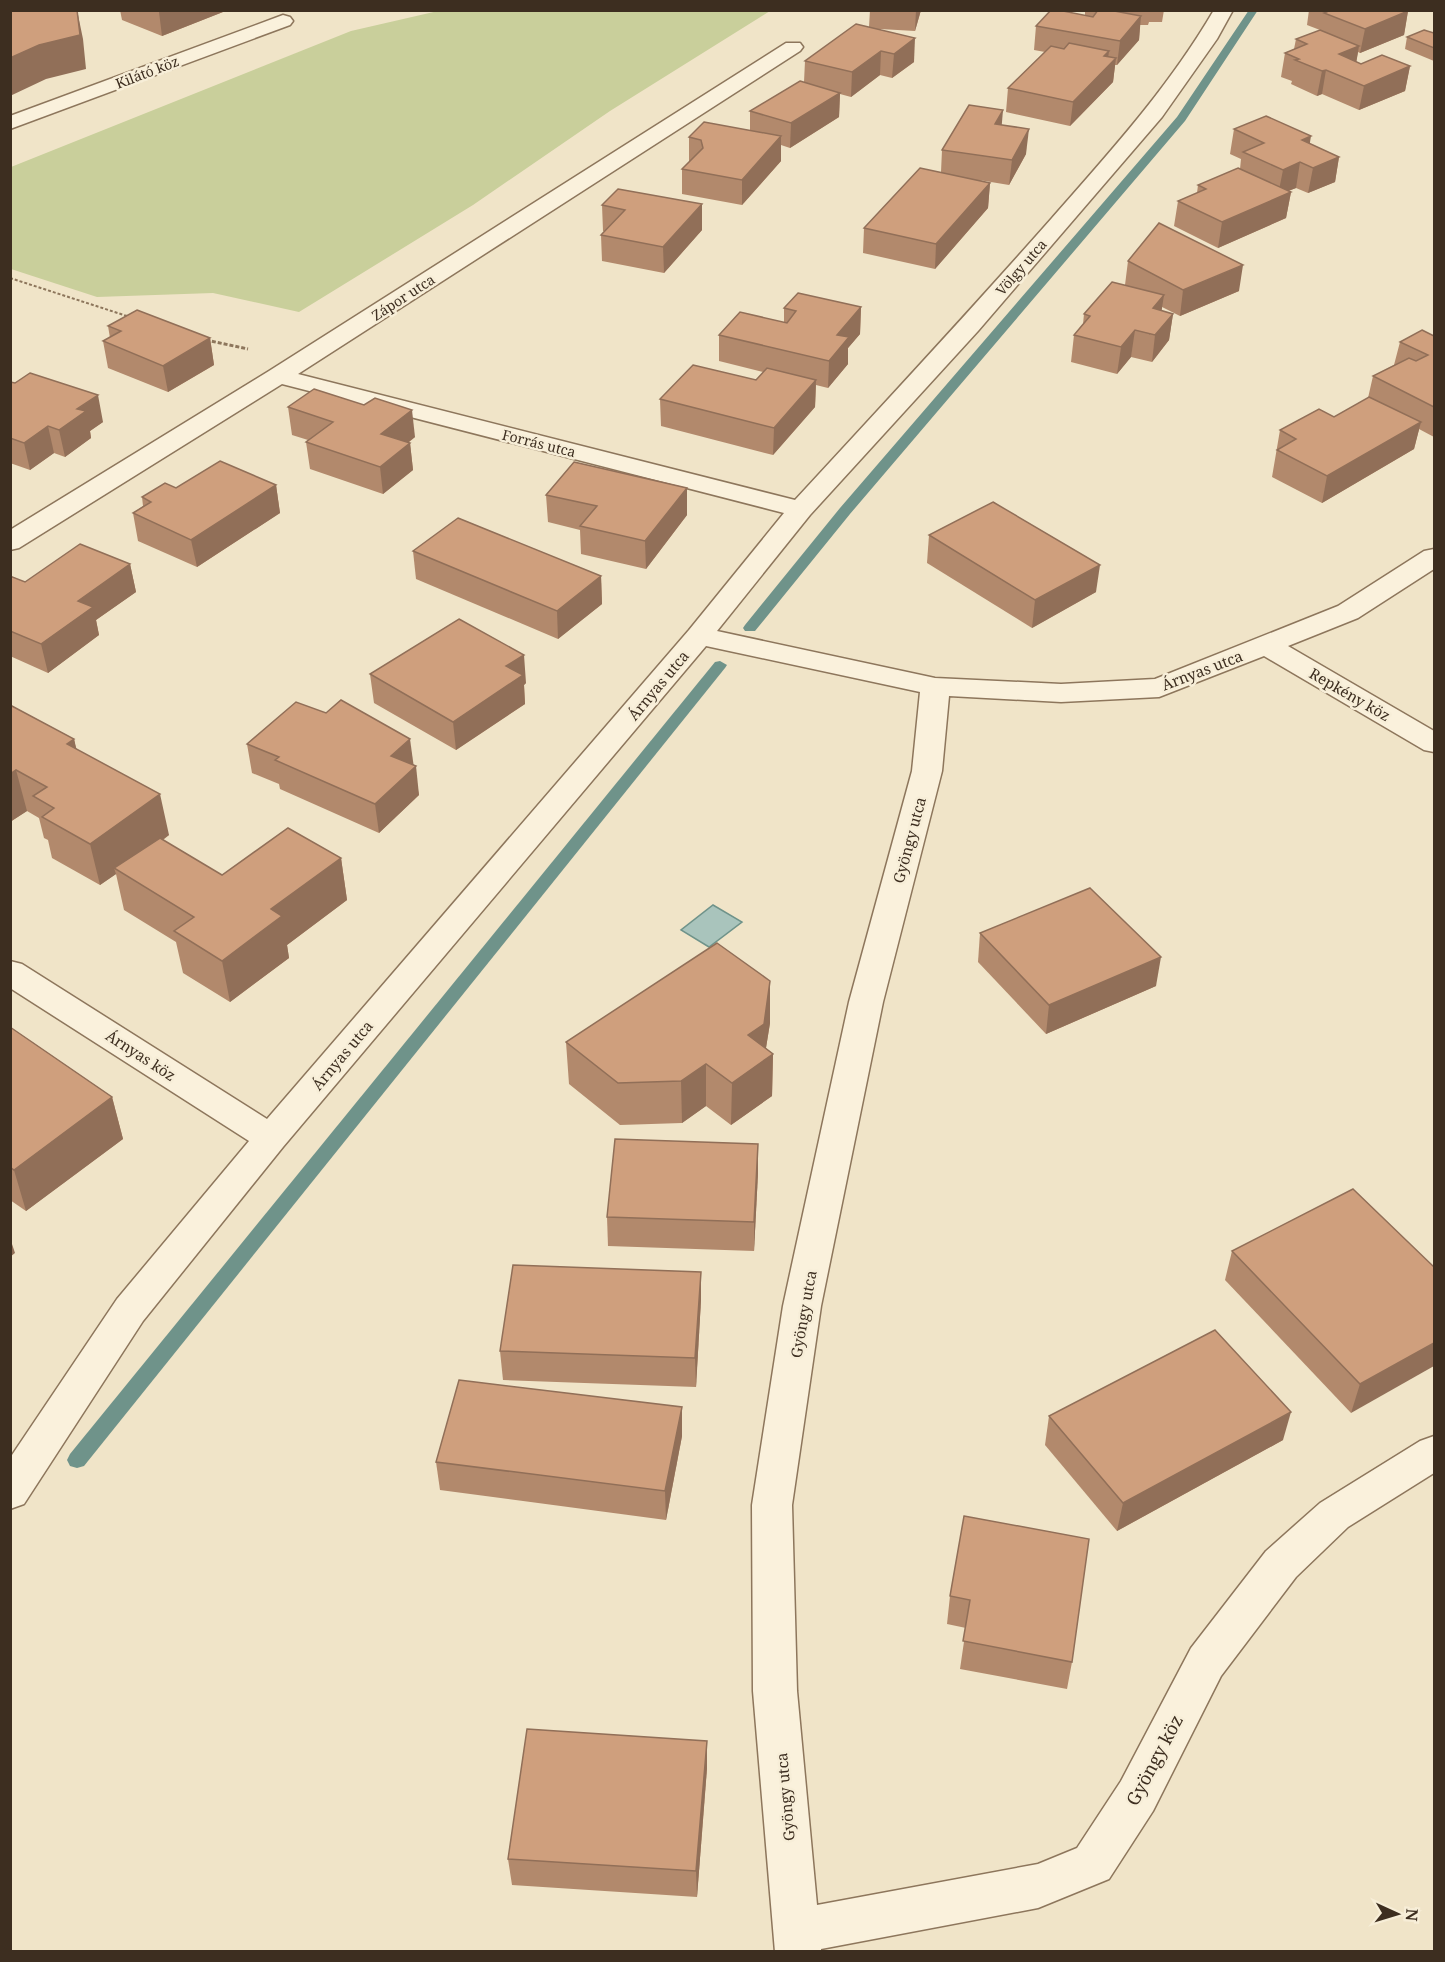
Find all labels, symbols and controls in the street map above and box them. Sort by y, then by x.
street label: Kilátó köz [113,51,181,93]
street label: Völgy utca [991,235,1051,299]
street label: Zápor utca [368,269,438,324]
street label: Forrás utca [500,425,578,461]
street label: Árnyas utca [1159,645,1245,695]
street label: Árnyas utca [623,646,693,724]
street label: Repkény köz [1306,663,1394,725]
street label: Gyöngy utca [888,795,930,885]
street label: Árnyas utca [307,1016,377,1094]
street label: Árnyas köz [102,1025,180,1085]
street label: Gyöngy utca [785,1269,821,1359]
street label: Gyöngy köz [1120,1711,1188,1809]
street label: Gyöngy utca [771,1752,799,1842]
north arrow [1367,1884,1427,1944]
text: N [1401,1908,1423,1922]

